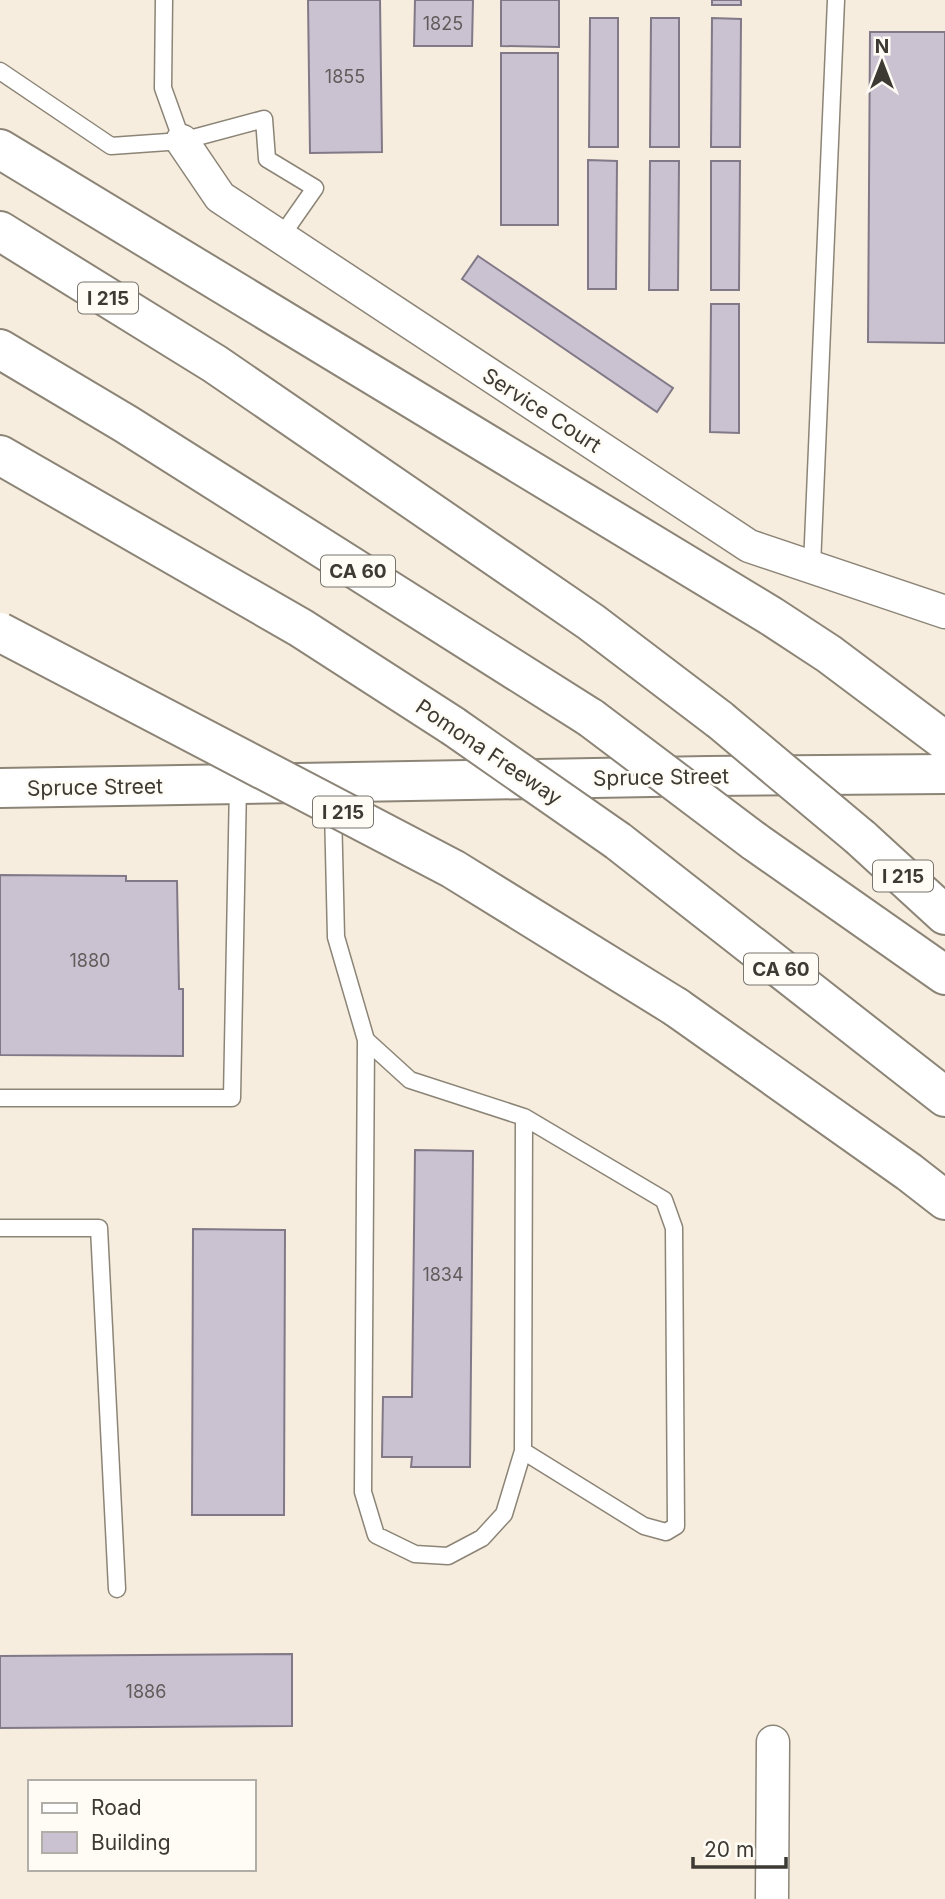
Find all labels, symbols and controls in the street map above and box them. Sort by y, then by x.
house number: 1825 [423,13,463,34]
north arrow [847,28,917,98]
text: N [875,35,889,58]
house number: 1855 [325,66,365,87]
road number: I 215 [78,282,138,314]
street label: Service Court [478,362,606,458]
road number: CA 60 [321,556,395,586]
street label: Pomona Freeway [411,694,567,810]
street label: Spruce Street [593,763,729,791]
street label: Spruce Street [27,773,163,801]
road number: I 215 [313,796,373,828]
road number: I 215 [873,860,933,891]
house number: 1880 [70,950,110,971]
road number: CA 60 [744,953,818,984]
house number: 1834 [422,1264,464,1285]
house number: 1886 [126,1681,166,1702]
legend [28,1780,256,1871]
text: Road [91,1795,142,1820]
scale bar [693,1826,786,1870]
text: Building [91,1830,171,1855]
text: 20 m [704,1837,754,1862]

